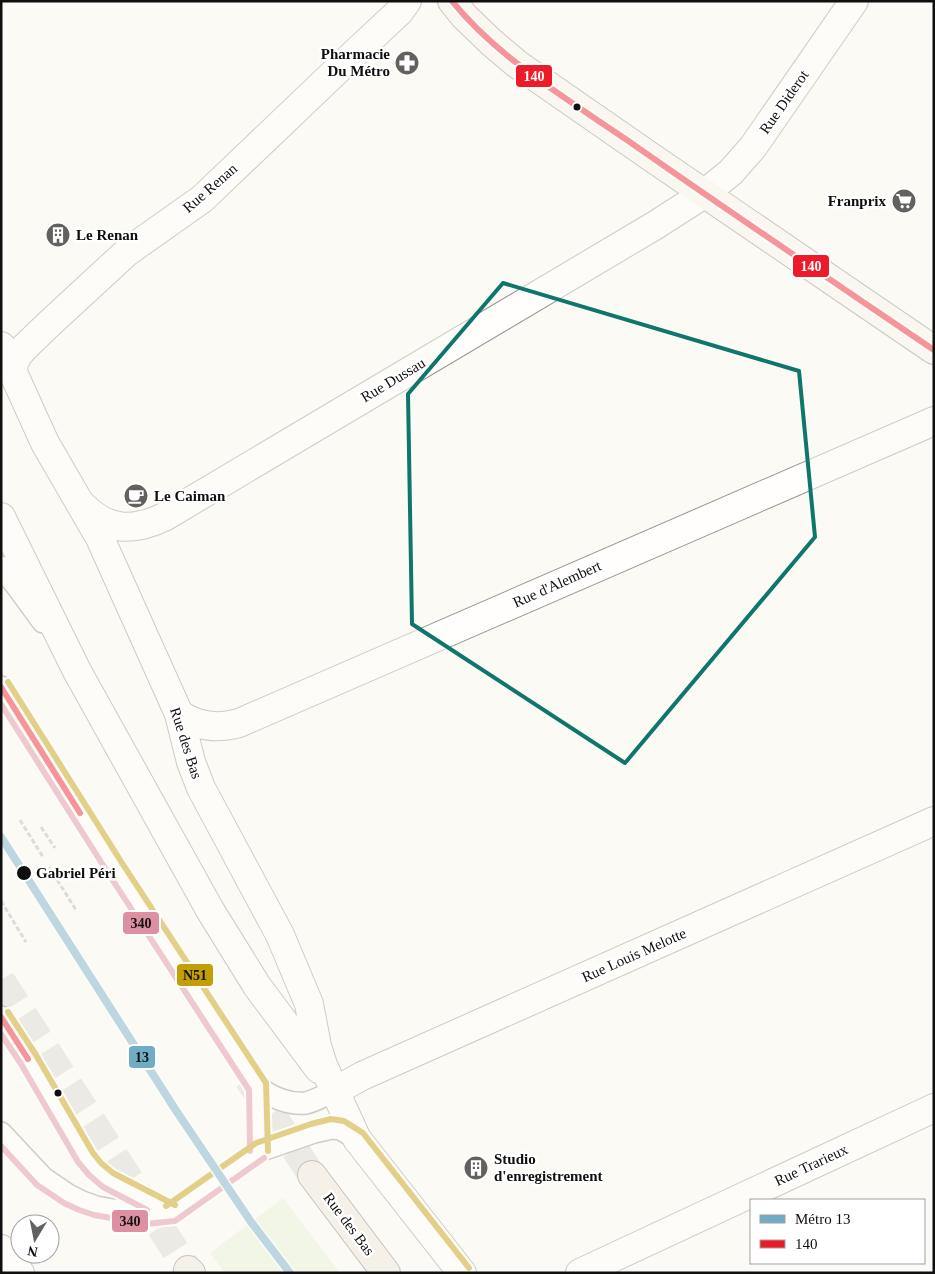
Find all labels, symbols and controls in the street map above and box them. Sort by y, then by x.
place label: Pharmacie Du Métro [321,46,390,79]
pharmacy icon: Pharmacie Du Métro [394,50,420,76]
line badge: 140 [515,64,553,88]
street label: Rue Diderot [756,67,812,137]
text: 140 [524,69,545,84]
unlabelled marker [572,102,582,112]
street label: Rue Renan [180,160,241,216]
supermarket icon: Franprix [891,188,917,214]
place label: Franprix [828,193,886,209]
building icon: Le Renan [45,222,71,248]
place label: Le Renan [76,227,139,243]
line badge: 140 [792,254,830,278]
text: 140 [801,259,822,274]
street label: Rue Dussau [358,354,428,405]
cafe icon: Le Caiman [123,483,149,509]
place label: Le Caiman [154,488,226,504]
street label: Rue d'Alembert [510,557,604,611]
street label: Rue des Bas [167,705,205,781]
marker: Gabriel Péri [15,864,33,882]
place label: Gabriel Péri [36,865,116,881]
line badge: 340 [122,911,160,935]
text: 340 [131,916,152,931]
street label: Rue Louis Melotte [579,925,689,985]
line badge: N51 [176,963,214,987]
text: N51 [183,968,207,983]
line badge: 13 [128,1045,156,1069]
text: 13 [135,1050,149,1065]
unlabelled marker [53,1088,63,1098]
street label: Rue Trarieux [772,1141,851,1189]
place label: Studio d'enregistrement [494,1151,603,1184]
building icon: Studio d'enregistrement [463,1155,489,1181]
street label: Rue des Bas [320,1190,378,1259]
legend [750,1199,925,1264]
line badge: 340 [111,1209,149,1233]
text: Métro 13 [795,1211,850,1227]
north arrow [10,1214,60,1264]
text: 340 [120,1214,141,1229]
text: 140 [795,1236,818,1252]
text: N [27,1243,39,1260]

